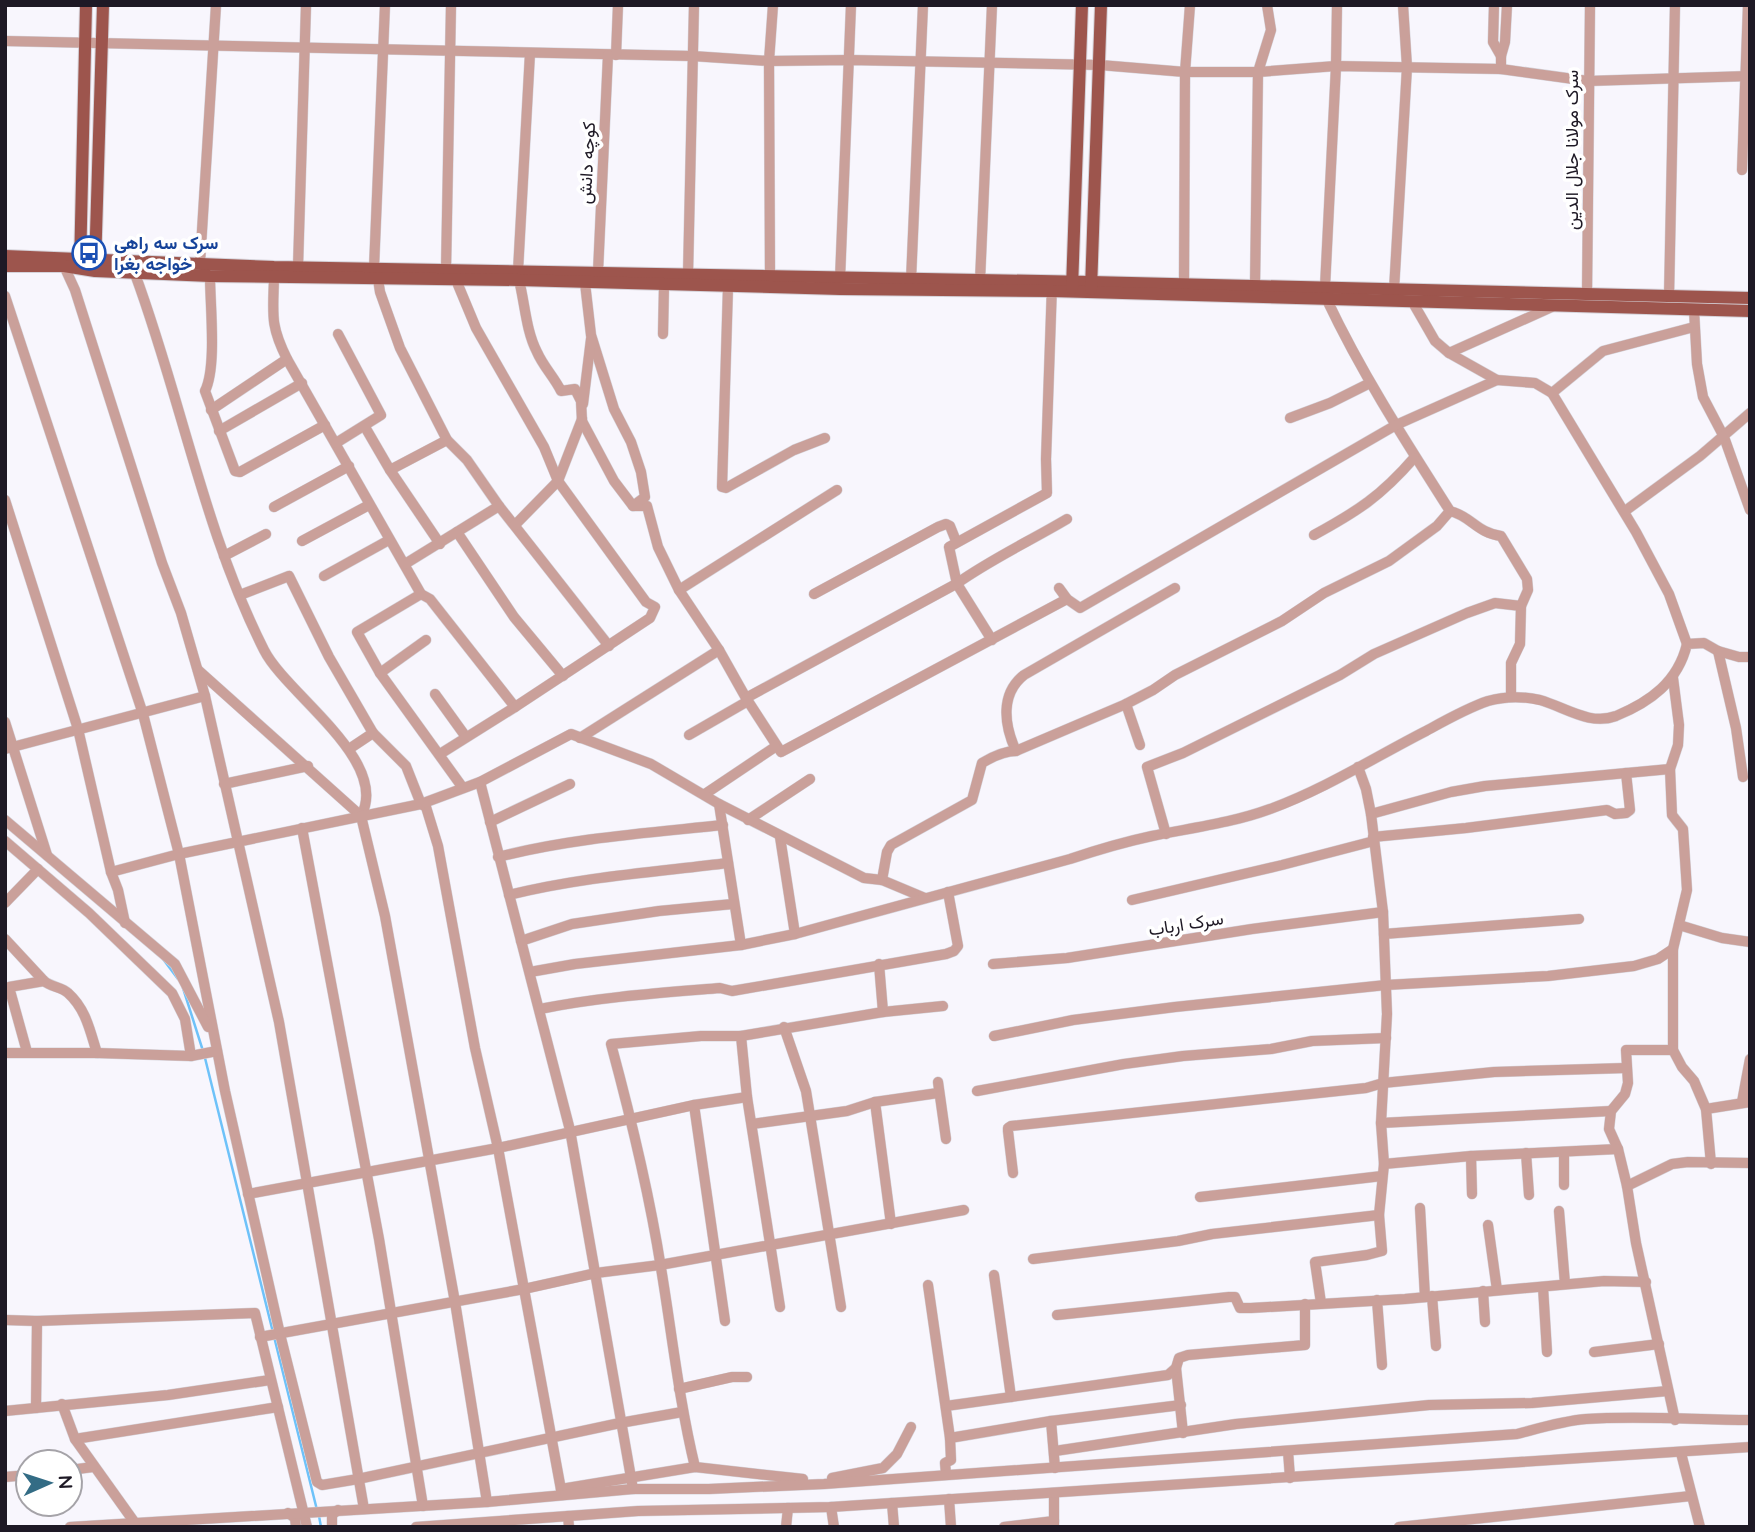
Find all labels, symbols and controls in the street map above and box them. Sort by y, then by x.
street label: سرک مولانا جلال الدین [1560,70,1583,230]
street label: کوچه دانش [573,121,601,205]
place label: سرک سه راهی خواجه بغرا [114,231,218,275]
bus stop icon: سرک سه راهی خواجه بغرا [70,234,108,272]
street label: سرک ارباب [1147,906,1225,941]
north arrow [14,1448,84,1518]
text: N [54,1475,78,1490]

